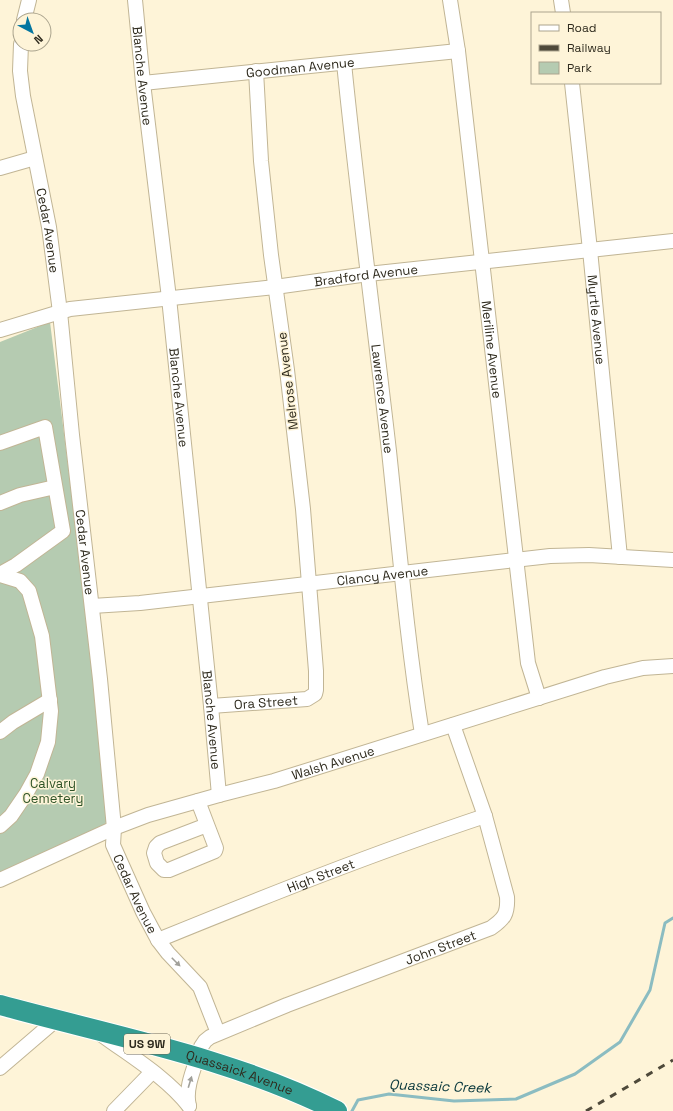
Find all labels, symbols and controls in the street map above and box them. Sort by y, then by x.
north arrow [12,12,52,52]
legend [531,12,661,84]
text: Road [567,20,596,36]
street label: Blanche Avenue [129,25,156,126]
text: N [31,32,46,47]
text: Railway [567,40,611,56]
street label: Goodman Avenue [245,54,355,81]
text: Park [567,60,592,76]
street label: Cedar Avenue [32,186,63,274]
street label: Bradford Avenue [313,261,419,290]
street label: Myrtle Avenue [583,274,609,365]
street label: Meriline Avenue [478,300,506,399]
street label: Melrose Avenue [273,331,302,431]
street label: Lawrence Avenue [367,343,397,454]
street label: Blanche Avenue [165,347,192,448]
street label: Cedar Avenue [72,509,98,596]
street label: Clancy Avenue [336,562,429,589]
street label: Blanche Avenue [198,669,225,770]
street label: Ora Street [233,692,298,713]
street label: Walsh Avenue [290,742,377,784]
park label: Calvary Cemetery [23,775,83,807]
street label: Cedar Avenue [109,851,161,937]
street label: High Street [284,855,357,897]
street label: John Street [403,926,478,969]
one-way arrow [171,957,181,967]
road number: US 9W [124,1034,170,1054]
street label: Quassaick Avenue [184,1046,296,1099]
one-way arrow [187,1075,193,1087]
water label: Quassaic Creek [389,1075,493,1097]

